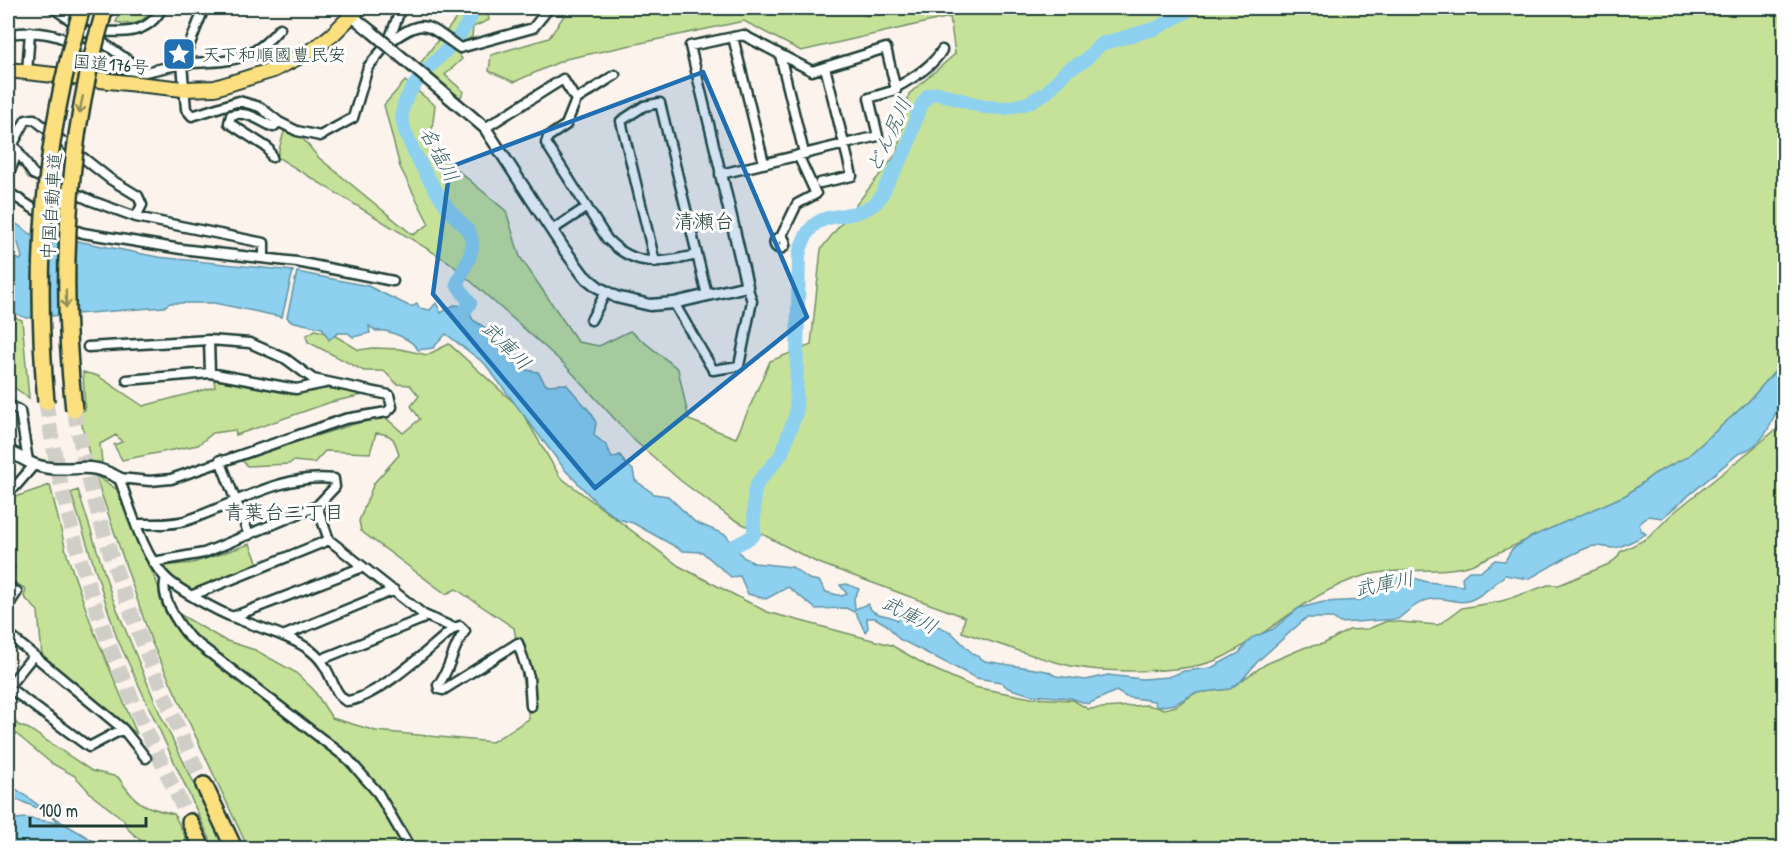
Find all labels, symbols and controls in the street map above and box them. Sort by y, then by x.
place icon: 天下和順國豊民安 [161,36,197,72]
place label: 天下和順國豊民安 [202,42,346,67]
street label: 国道176号 [72,48,150,80]
water label: どん尻川 [859,93,917,177]
one-way arrow [75,95,86,114]
water label: 名塩川 [414,121,466,187]
street label: 中国自動車道 [35,151,67,261]
district label: 清瀬台 [674,207,734,234]
one-way arrow [60,289,72,309]
water label: 武庫川 [476,314,538,376]
district label: 青葉台二丁目 [224,498,344,525]
water label: 武庫川 [1352,564,1416,602]
water label: 武庫川 [877,588,943,640]
scale bar [30,790,146,828]
text: 100 m [39,798,78,823]

